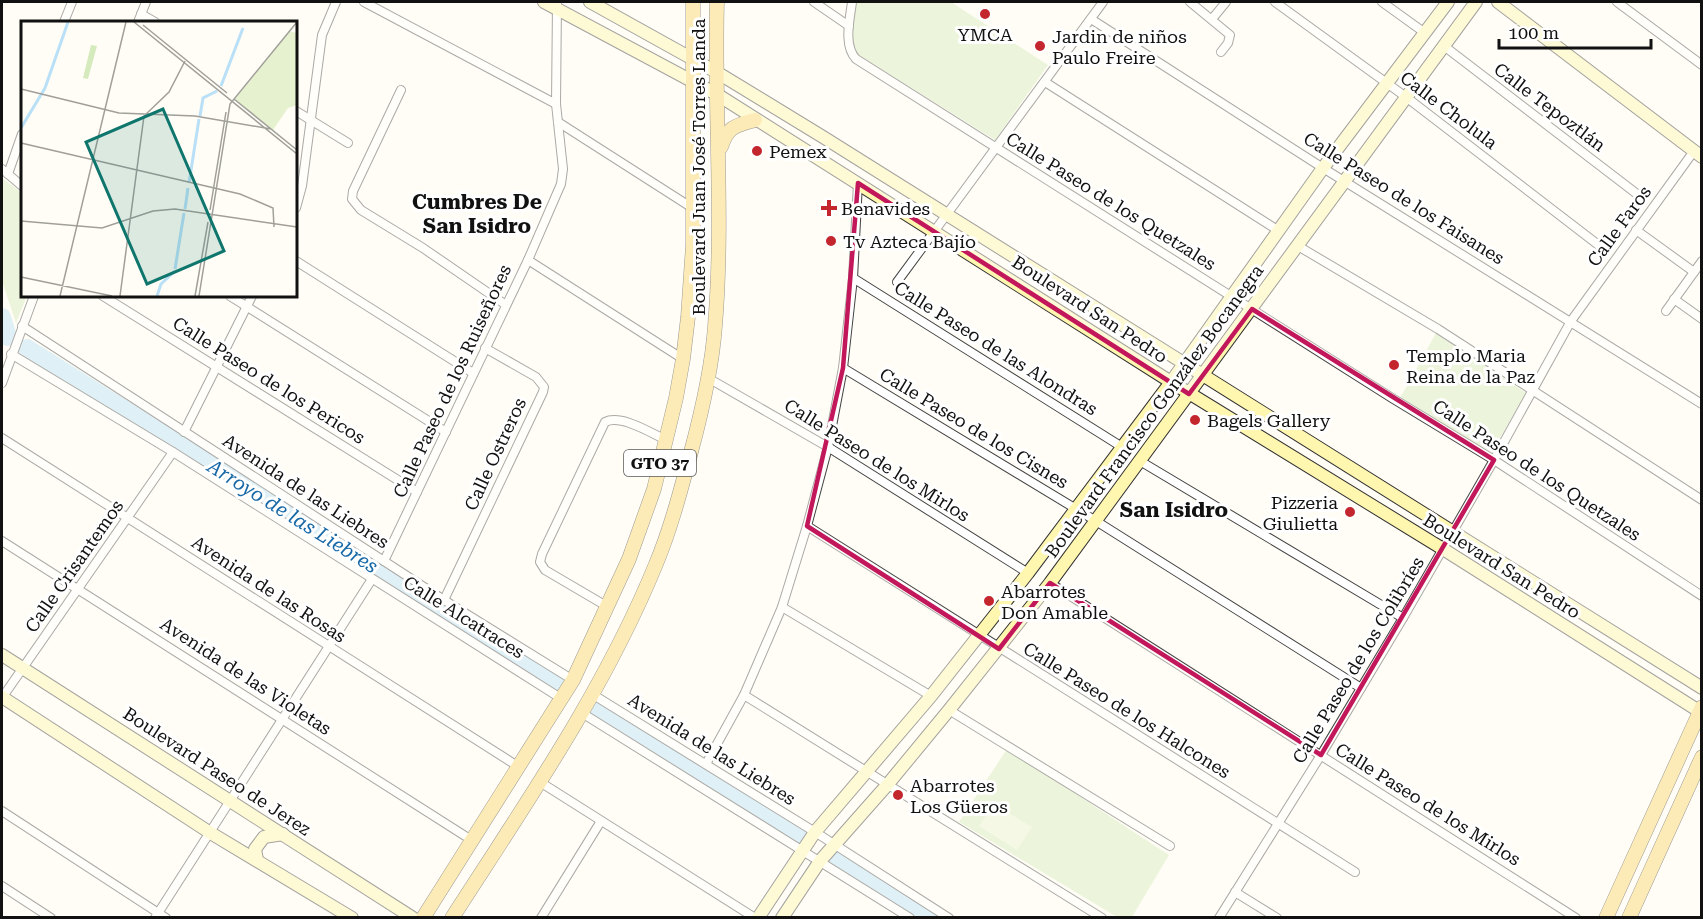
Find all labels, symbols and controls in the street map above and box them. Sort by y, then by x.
marker: YMCA [978,7,992,21]
scale bar [1499,12,1650,50]
street label: Boulevard Juan José Torres Landa [688,18,709,316]
inset map [21,21,297,297]
text: 100 m [1508,22,1559,43]
place label: YMCA [958,24,1013,45]
place label: Jardin de niños Paulo Freire [1052,26,1187,68]
marker: Jardin de niños Paulo Freire [1033,39,1047,53]
street label: Calle Tepoztlán [1490,58,1610,156]
street label: Calle Cholula [1396,67,1502,153]
street label: Calle Paseo de los Faisanes [1300,127,1508,269]
street label: Calle Paseo de los Quetzales [1002,128,1220,274]
place label: Pemex [769,141,827,162]
marker: Pemex [750,144,764,158]
street label: Calle Faros [1583,182,1655,270]
district label: Cumbres De San Isidro [412,190,542,238]
place label: Benavides [841,198,930,219]
marker: Benavides [822,201,836,215]
place label: Tv Azteca Bajío [843,231,976,252]
marker: Tv Azteca Bajío [824,234,838,248]
street label: Boulevard San Pedro [1008,251,1172,367]
street label: Boulevard Francisco González Bocanegra [1041,260,1268,562]
street label: Calle Paseo de los Ruiseñores [389,261,515,501]
street label: Calle Paseo de las Alondras [891,277,1101,419]
street label: Calle Paseo de los Pericos [169,312,369,448]
place label: Templo Maria Reina de la Paz [1406,345,1535,387]
marker: Templo Maria Reina de la Paz [1387,358,1401,372]
street label: Calle Paseo de los Cisnes [876,363,1072,493]
street label: Calle Ostreros [460,394,530,514]
street label: Calle Paseo de los Mirlos [781,394,973,526]
street label: Calle Paseo de los Quetzales [1429,395,1645,545]
place label: Bagels Gallery [1207,410,1331,431]
marker: Bagels Gallery [1188,413,1202,427]
street label: Avenida de las Liebres [219,430,393,552]
road number: GTO 37 [624,450,696,476]
water label: Arroyo de las Liebres [203,453,383,578]
place label: Pizzeria Giulietta [1263,492,1338,534]
street label: Calle Crisantemos [20,496,128,636]
district label: San Isidro [1120,498,1228,522]
marker: Pizzeria Giulietta [1343,505,1357,519]
street label: Boulevard San Pedro [1420,509,1584,623]
street label: Avenida de las Rosas [188,531,350,647]
street label: Calle Paseo de los Colibríes [1288,553,1428,767]
street label: Calle Alcatraces [400,571,528,663]
place label: Abarrotes Don Amable [1001,581,1108,623]
marker: Abarrotes Don Amable [982,594,996,608]
street label: Avenida de las Violetas [157,613,335,739]
street label: Calle Paseo de los Halcones [1020,637,1234,783]
street label: Avenida de las Liebres [624,689,800,809]
street label: Boulevard Paseo de Jerez [119,703,315,840]
street label: Calle Paseo de los Mirlos [1332,738,1524,870]
place label: Abarrotes Los Güeros [910,775,1008,817]
marker: Abarrotes Los Güeros [891,788,905,802]

